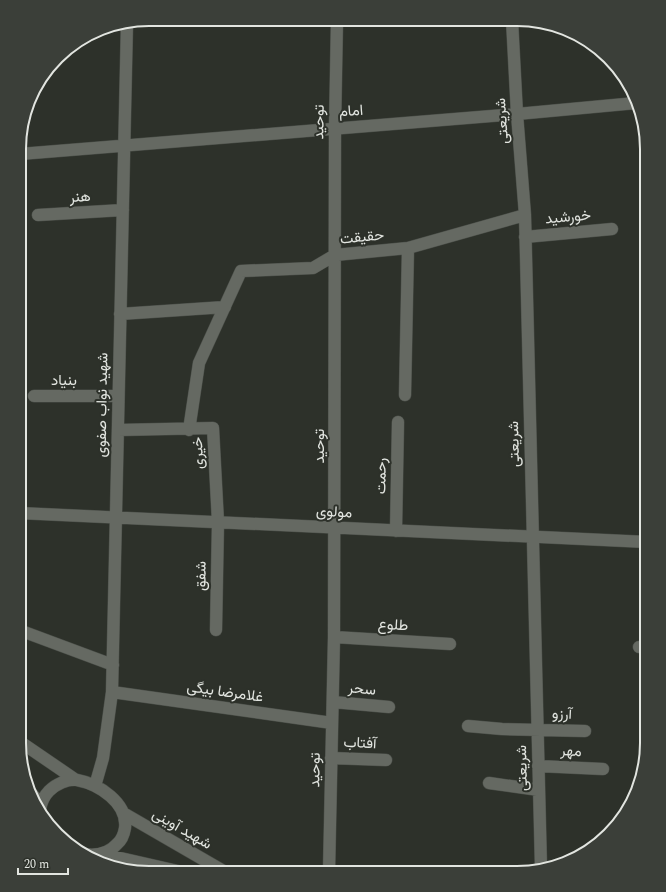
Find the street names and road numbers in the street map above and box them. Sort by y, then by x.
street label: شریعتی [489,97,515,145]
street label: امام [338,99,364,123]
street label: توحید [307,104,331,140]
street label: هنر [68,185,91,209]
street label: خورشید [544,204,592,230]
street label: حقیقت [339,223,385,251]
street label: شهید نواب صفوی [90,352,114,458]
street label: بنیاد [51,369,77,392]
street label: شریعتی [502,421,526,467]
street label: توحید [308,428,331,463]
street label: خیری [186,436,210,470]
street label: رحمت [369,458,393,494]
street label: مولوی [315,500,353,524]
street label: شفق [189,561,213,591]
street label: طلوع [377,613,409,637]
street label: غلامرضا بیگی [185,675,265,709]
street label: سحر [346,676,377,702]
street label: آرزو [551,702,574,726]
street label: آفتاب [343,731,379,755]
street label: مهر [559,739,582,763]
street label: شریعتی [510,745,534,791]
street label: توحید [303,752,327,788]
street label: شهید آوینی [148,803,217,856]

